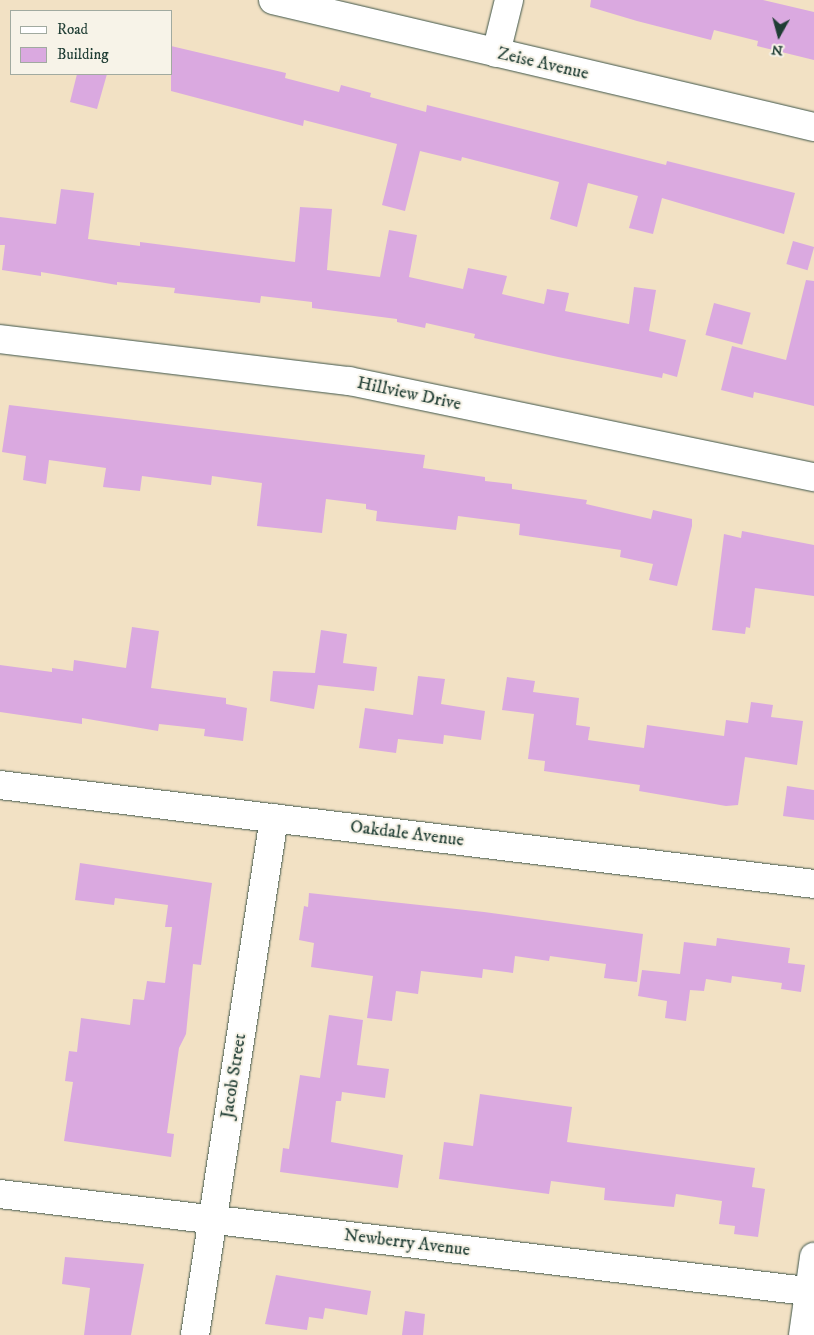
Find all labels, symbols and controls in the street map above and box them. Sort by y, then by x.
legend [10,10,172,75]
north arrow [754,10,804,60]
text: Road [57,20,88,39]
text: N [770,40,784,60]
street label: Zeise Avenue [495,43,591,85]
text: Building [57,45,109,64]
street label: Hillview Drive [355,372,463,416]
street label: Oakdale Avenue [349,816,465,852]
street label: Jacob Street [217,1032,251,1120]
street label: Newberry Avenue [343,1225,471,1261]

